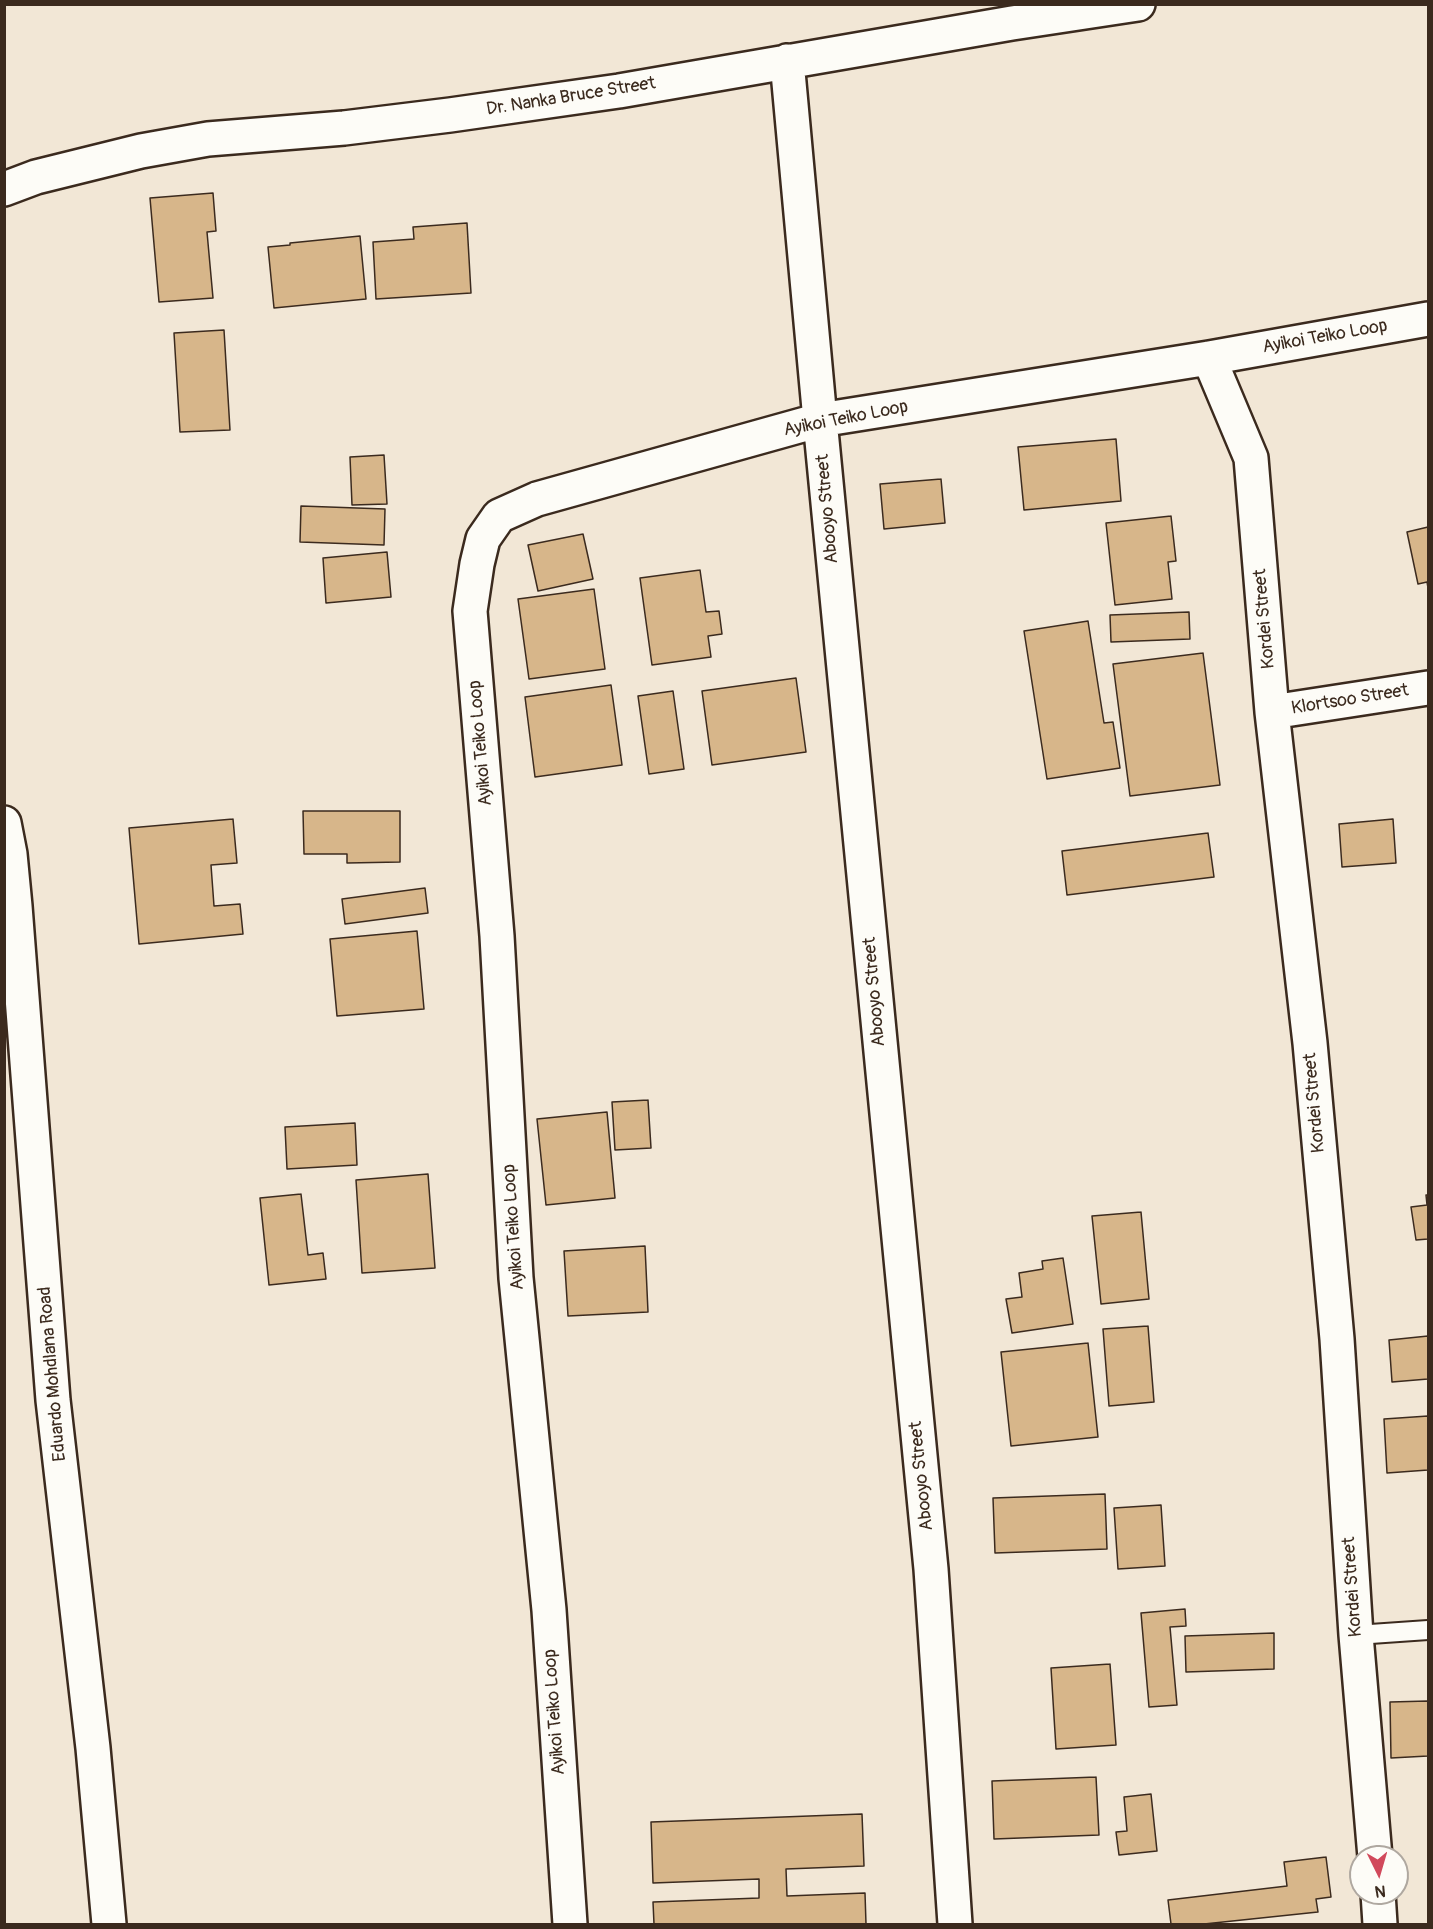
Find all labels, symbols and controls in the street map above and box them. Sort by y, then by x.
street label: Dr. Nanka Bruce Street [485,73,657,121]
street label: Ayikoi Teiko Loop [1261,315,1389,359]
street label: Ayikoi Teiko Loop [782,396,910,442]
street label: Abooyo Street [812,453,844,565]
street label: Kordei Street [1250,568,1280,670]
street label: Ayikoi Teiko Loop [465,679,497,807]
street label: Klortsoo Street [1290,680,1410,720]
street label: Abooyo Street [859,936,891,1048]
street label: Kordei Street [1300,1052,1330,1154]
street label: Ayikoi Teiko Loop [499,1163,529,1291]
street label: Eduardo Mohdlana Road [35,1286,71,1462]
street label: Abooyo Street [906,1420,938,1532]
street label: Kordei Street [1339,1536,1367,1638]
street label: Ayikoi Teiko Loop [540,1648,570,1776]
north arrow [1349,1845,1409,1905]
text: N [1374,1881,1387,1901]

